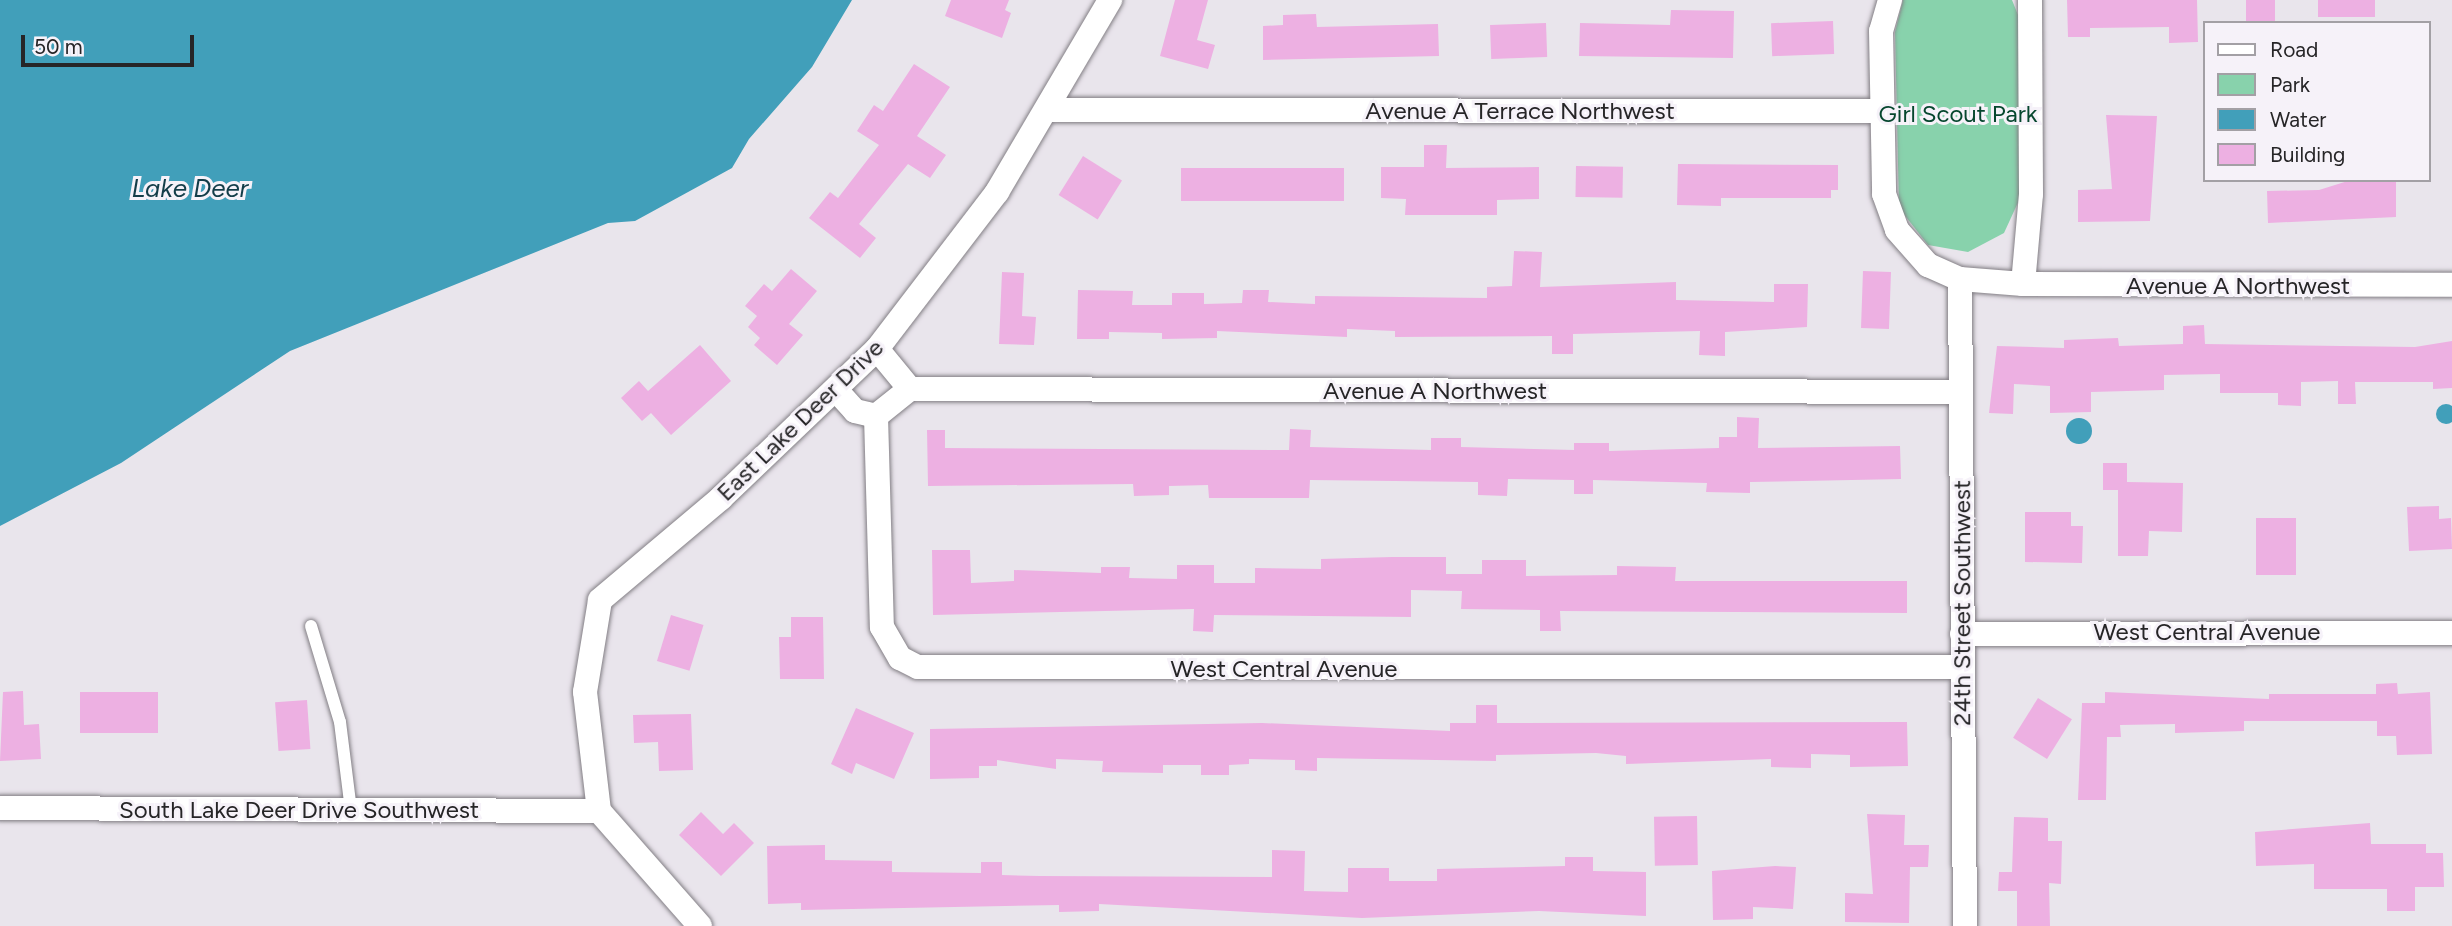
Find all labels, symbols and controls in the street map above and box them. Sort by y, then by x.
scale bar [24,21,198,65]
legend [2204,21,2431,182]
text: 50 m [34,34,83,59]
text: Road [2270,37,2318,62]
text: Park [2270,72,2310,97]
street label: Avenue A Terrace Northwest [1365,97,1675,125]
park label: Girl Scout Park [1879,100,2037,128]
text: Water [2270,107,2326,132]
text: Building [2270,142,2345,167]
water label: Lake Deer [132,173,248,205]
street label: Avenue A Northwest [2126,272,2350,300]
street label: East Lake Deer Drive [711,333,889,507]
street label: Avenue A Northwest [1323,377,1547,405]
street label: 24th Street Southwest [1948,480,1976,726]
street label: West Central Avenue [2094,618,2320,646]
street label: West Central Avenue [1171,655,1397,683]
street label: South Lake Deer Drive Southwest [119,796,479,824]

